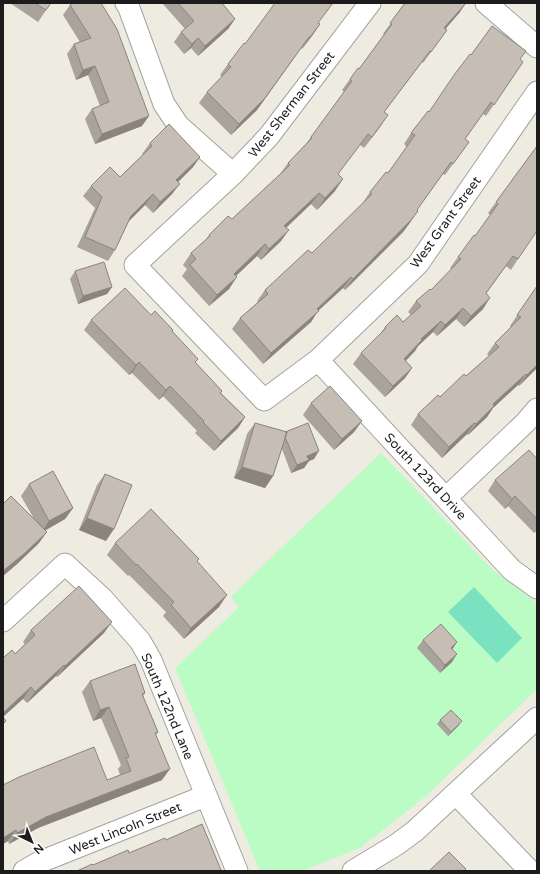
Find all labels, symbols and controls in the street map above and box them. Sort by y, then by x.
street label: West Sherman Street [245,48,338,161]
street label: West Grant Street [407,173,485,272]
street label: South 123rd Drive [381,430,470,523]
street label: South 122nd Lane [137,651,197,762]
street label: West Lincoln Street [67,799,184,859]
north arrow [12,822,52,862]
text: N [31,841,46,857]

